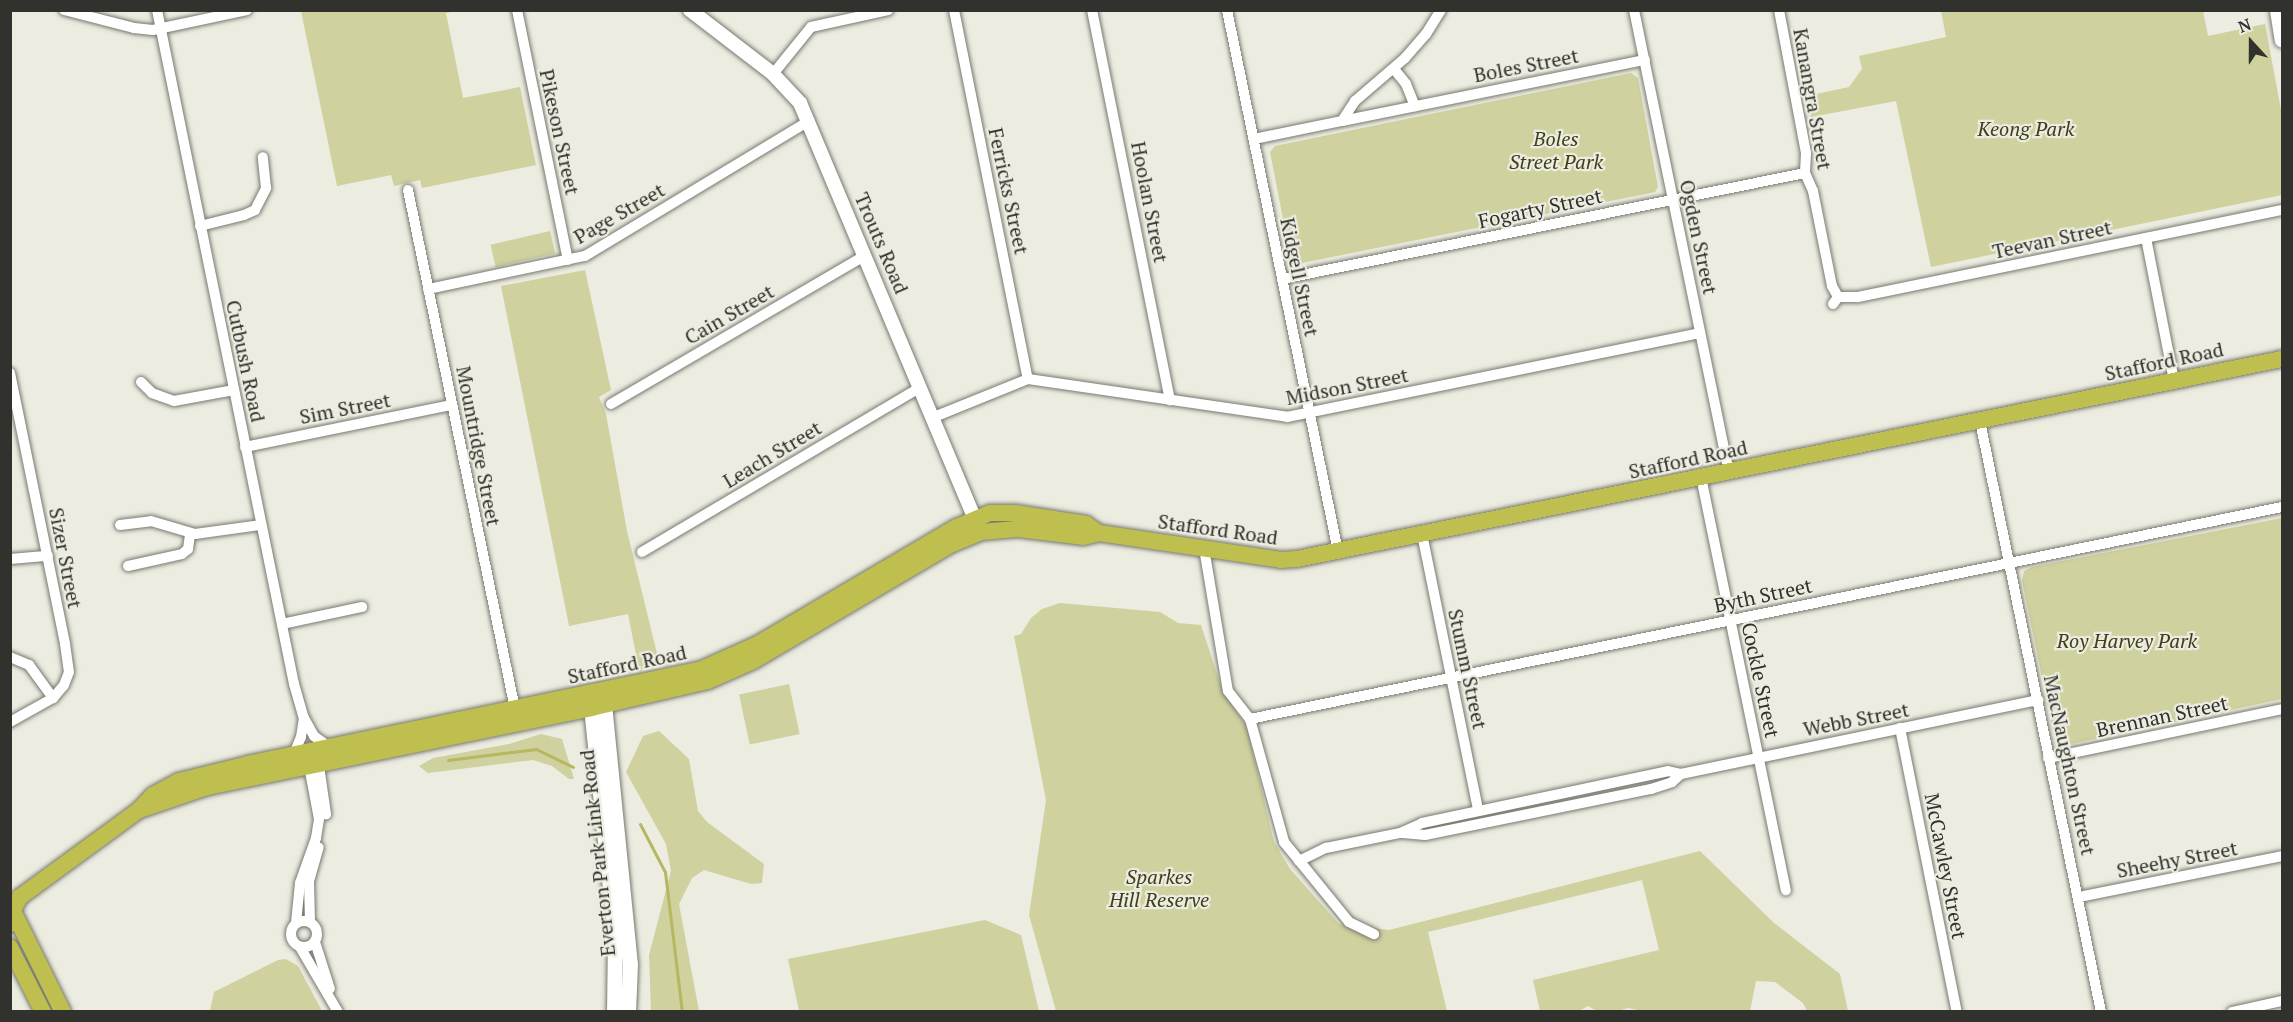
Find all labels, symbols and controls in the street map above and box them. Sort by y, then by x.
north arrow [2221,12,2281,72]
text: N [2235,13,2254,38]
street label: Kanangra Street [1789,26,1837,172]
street label: Boles Street [1472,43,1580,87]
street label: Pikeson Street [535,67,585,197]
park label: Keong Park [1978,116,2074,140]
street label: Ferricks Street [984,125,1034,257]
park label: Boles Street Park [1509,127,1603,174]
street label: Hoolan Street [1126,139,1174,265]
street label: Page Street [569,177,669,249]
street label: Ogden Street [1675,177,1723,297]
street label: Fogarty Street [1476,183,1604,233]
street label: Trouts Road [850,189,914,297]
street label: Kidgell Street [1276,215,1324,339]
street label: Teevan Street [1990,215,2114,263]
street label: Cain Street [680,279,778,349]
street label: Cutbush Road [221,298,271,424]
street label: Stafford Road [2102,337,2226,385]
street label: Midson Street [1284,362,1410,410]
street label: Mountridge Street [452,364,506,528]
street label: Sim Street [297,387,393,429]
street label: Leach Street [718,415,826,493]
street label: Stafford Road [1626,435,1750,483]
street label: Sizer Street [44,506,88,610]
street label: Stafford Road [1156,509,1280,549]
street label: Byth Street [1712,573,1814,617]
street label: Stumm Street [1444,607,1492,731]
street label: Cockle Street [1737,620,1785,740]
park label: Roy Harvey Park [2057,628,2197,652]
street label: Stafford Road [565,640,689,688]
street label: MacNaughton Street [2039,673,2101,857]
street label: Brennan Street [2094,690,2230,742]
street label: Webb Street [1801,697,1911,741]
street label: Everton Park Link Road [574,748,620,958]
street label: McCawley Street [1920,791,1972,941]
street label: Sheehy Street [2115,836,2239,882]
park label: Sparkes Hill Reserve [1109,864,1209,911]

